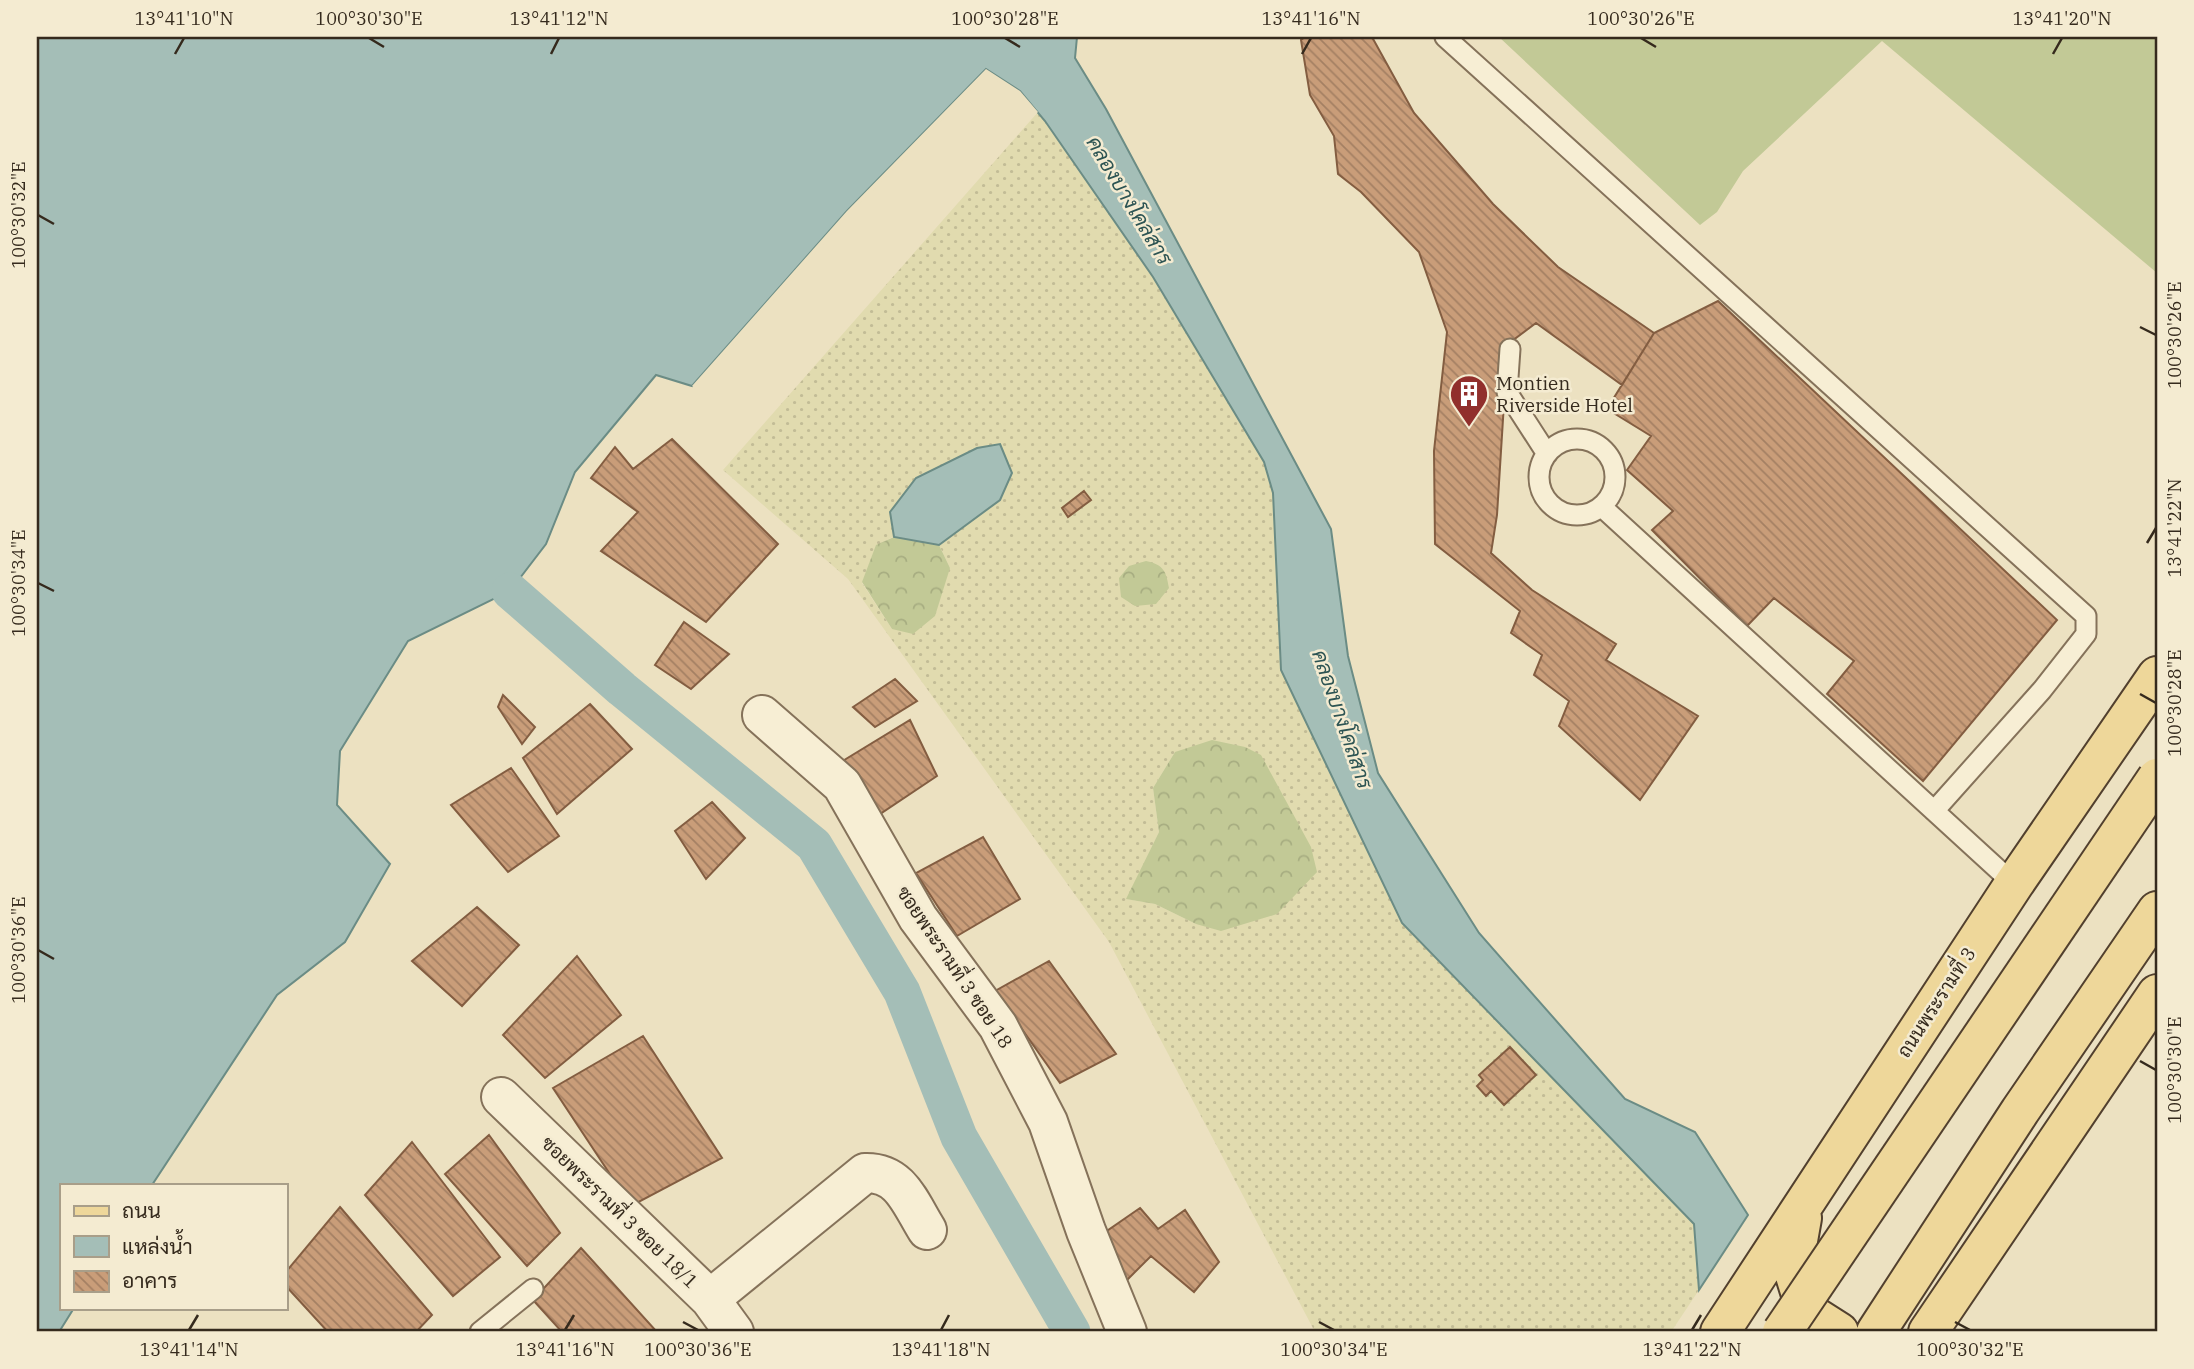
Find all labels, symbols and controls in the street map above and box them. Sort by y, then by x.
text: 13°41'10"N [135,7,234,30]
text: 100°30'30"E [315,7,423,30]
text: 13°41'12"N [510,7,609,30]
text: 100°30'28"E [951,7,1059,30]
text: 13°41'16"N [1262,7,1361,30]
text: 100°30'26"E [1587,7,1695,30]
text: 13°41'20"N [2013,7,2112,30]
water label: คลองบางโคล่สาร [1081,131,1180,270]
text: 100°30'32"E [7,161,30,269]
text: 100°30'26"E [2163,281,2186,389]
place label: Montien Riverside Hotel [1496,371,1633,417]
building icon: Montien Riverside Hotel [1448,373,1490,428]
text: 13°41'22"N [2163,479,2186,578]
text: 100°30'34"E [7,529,30,637]
water label: คลองบางโคล่สาร [1306,646,1380,793]
text: 100°30'28"E [2163,649,2186,757]
street label: ซอยพระรามที่ 3 ซอย 18 [892,879,1022,1053]
text: 100°30'36"E [7,896,30,1004]
street label: ถนนพระรามที่ 3 [1887,940,1981,1062]
text: 100°30'30"E [2163,1016,2186,1124]
street label: ซอยพระรามที่ 3 ซอย 18/1 [537,1127,707,1293]
legend [60,1184,287,1310]
text: ถนน [122,1196,161,1224]
text: แหล่งน้ำ [122,1229,193,1260]
text: อาคาร [122,1266,178,1294]
text: 13°41'14"N [140,1338,239,1361]
text: 13°41'16"N [516,1338,615,1361]
text: 100°30'36"E [644,1338,752,1361]
text: 13°41'18"N [892,1338,991,1361]
text: 100°30'34"E [1280,1338,1388,1361]
text: 13°41'22"N [1643,1338,1742,1361]
text: 100°30'32"E [1916,1338,2024,1361]

